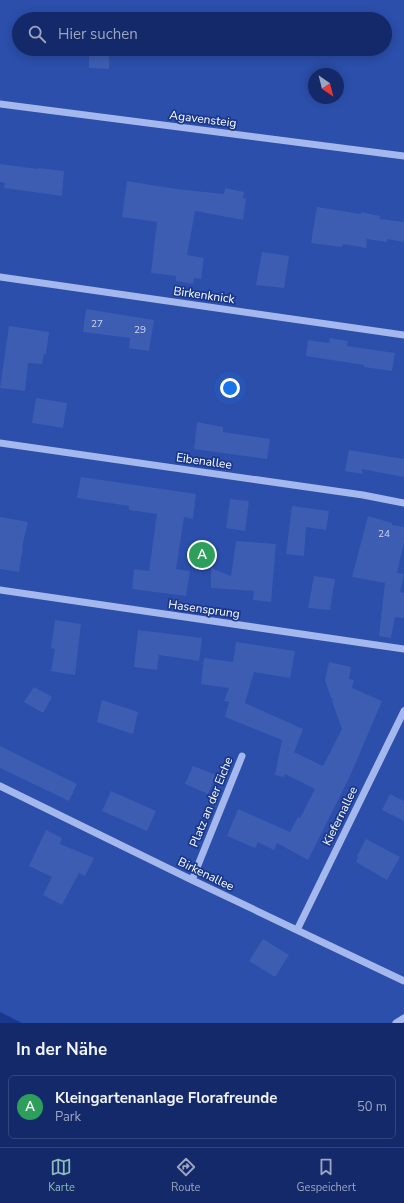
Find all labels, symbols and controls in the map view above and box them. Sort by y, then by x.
search box [12,12,392,56]
icon: search [26,23,48,45]
text: Hier suchen [58,24,138,44]
north arrow [308,68,344,104]
street label: Agavensteig [169,107,237,131]
street label: Birkenknick [172,283,236,307]
house number: 27 [91,317,103,331]
house number: 29 [134,323,146,337]
your location [220,378,240,398]
street label: Eibenallee [175,449,233,473]
house number: 24 [378,527,390,541]
pin: A [189,540,215,570]
street label: Hasensprung [167,596,241,622]
street label: Platz an der Eiche [186,755,236,849]
street label: Kiefernallee [319,784,361,848]
street label: Birkenallee [175,854,237,894]
text: In der Nähe [16,1038,107,1061]
text: Kleingartenanlage Florafreunde [55,1088,278,1108]
text: A [25,1098,35,1116]
text: 50 m [357,1098,387,1116]
text: Park [55,1108,81,1126]
tab: Karte [48,1156,75,1195]
tab: Route [171,1156,200,1195]
tab: Gespeichert [297,1156,356,1195]

